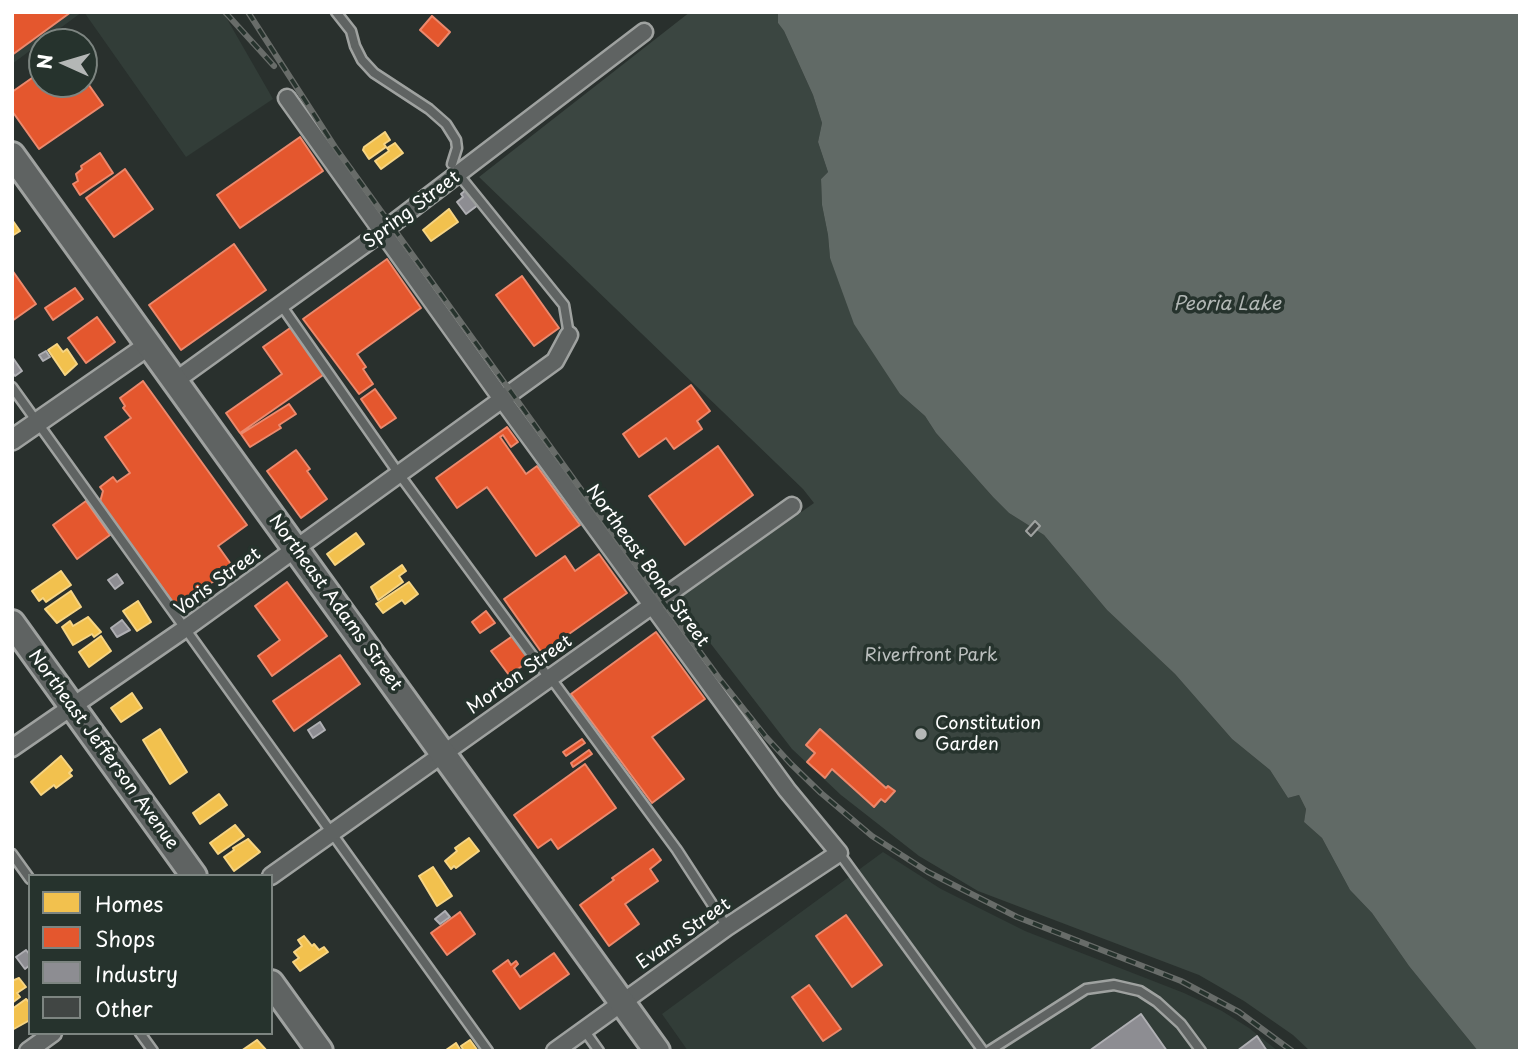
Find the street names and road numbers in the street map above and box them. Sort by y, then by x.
street label: Spring Street [359,167,465,253]
street label: Northeast Bond Street [581,481,713,651]
street label: Northeast Adams Street [264,511,406,695]
street label: Voris Street [171,543,265,621]
street label: Morton Street [463,631,577,719]
street label: Northeast Jefferson Avenue [23,646,183,854]
street label: Evans Street [633,894,735,974]

